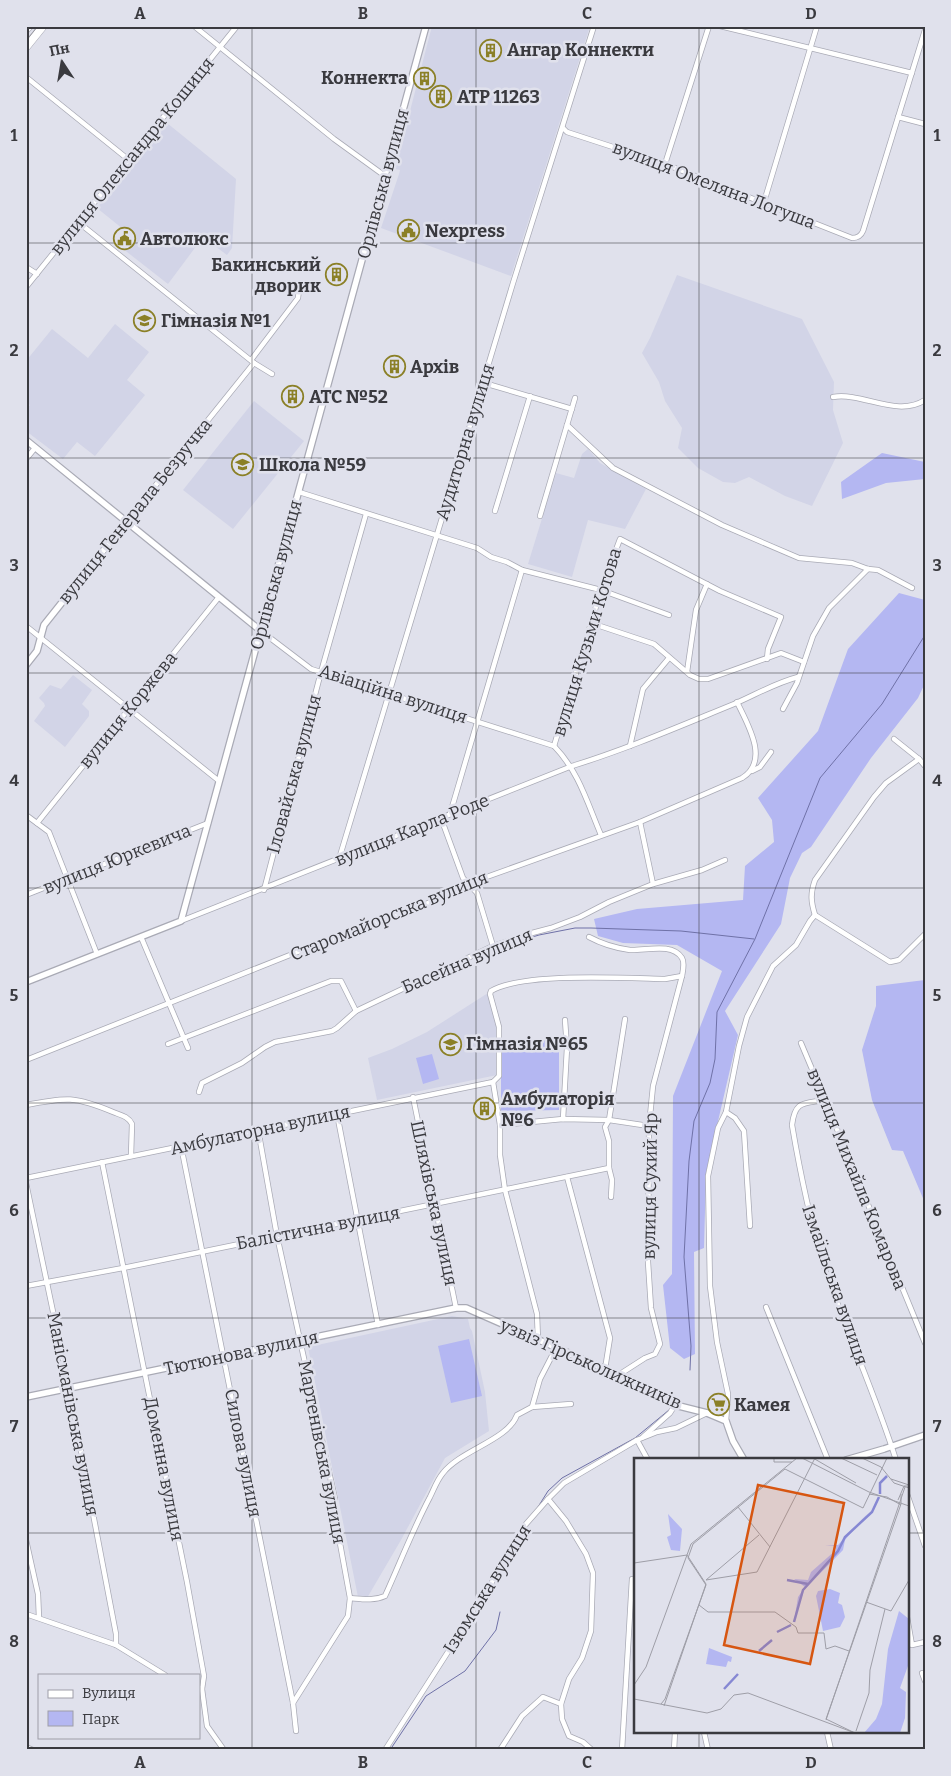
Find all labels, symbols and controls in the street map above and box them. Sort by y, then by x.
text: A [134,4,146,23]
text: B [358,4,368,23]
text: C [582,4,592,23]
text: D [805,4,817,23]
north arrow [38,38,88,88]
building icon: Ангар Коннекти [479,38,503,62]
text: Пн [48,39,71,60]
place label: Ангар Коннекти [507,39,654,61]
street label: вулиця Олександра Кошиця [45,53,219,259]
building icon: Коннекта [412,66,436,90]
place label: Коннекта [321,67,408,89]
building icon: ATP 11263 [429,85,453,109]
place label: ATP 11263 [457,86,540,108]
street label: Орлівська вулиця [352,107,414,261]
text: 1 [11,126,18,145]
text: 1 [934,126,941,145]
street label: вулиця Омеляна Логуша [609,136,819,234]
public building icon: Nexpress [397,219,421,243]
place label: Nexpress [425,220,505,242]
public building icon: Автолюкс [112,227,136,251]
place label: Автолюкс [140,228,229,250]
place label: Бакинський дворик [211,254,321,297]
building icon: Бакинський дворик [325,263,349,287]
school or university icon: Гімназія №1 [133,309,157,333]
place label: Гімназія №1 [161,310,271,332]
text: 2 [9,341,19,360]
text: 2 [932,341,942,360]
building icon: Архів [382,355,406,379]
place label: Архів [410,356,459,378]
street label: Аудиторна вулиця [431,361,499,523]
building icon: АТС №52 [281,385,305,409]
place label: АТС №52 [309,386,388,408]
street label: вулиця Генерала Безручка [53,414,217,608]
school or university icon: Школа №59 [231,453,255,477]
place label: Школа №59 [259,454,366,476]
street label: Орлівська вулиця [245,498,307,652]
street label: вулиця Кузьми Котова [548,545,626,739]
text: 3 [9,556,19,575]
text: 3 [932,556,942,575]
street label: вулиця Коржева [74,647,182,773]
street label: Авіаційна вулиця [316,660,470,728]
street label: Іловайська вулиця [262,692,326,856]
text: 4 [9,771,19,790]
text: 4 [932,771,942,790]
street label: вулиця Карла Роде [332,789,492,871]
street label: вулиця Юркевича [40,819,194,899]
street label: Старомайорська вулиця [287,866,491,966]
street label: Басейна вулиця [398,924,536,998]
text: 5 [10,986,19,1005]
text: 5 [933,986,942,1005]
school or university icon: Гімназія №65 [438,1032,462,1056]
place label: Гімназія №65 [466,1033,588,1055]
street label: вулиця Михайла Комарова [802,1065,912,1293]
place label: Амбулаторія №6 [501,1088,614,1131]
building icon: Амбулаторія №6 [473,1097,497,1121]
street label: Амбулаторна вулиця [168,1100,352,1160]
street label: вулиця Сухий Яр [638,1112,662,1260]
street label: Шляхівська вулиця [406,1118,462,1288]
text: 6 [9,1201,19,1220]
street label: Балістична вулиця [234,1201,402,1255]
text: 6 [932,1201,942,1220]
street label: Ізмаїльська вулиця [797,1202,873,1368]
street label: Манісманівська вулиця [42,1310,104,1518]
street label: узвіз Гірськолижників [496,1314,685,1414]
street label: Тютюнова вулиця [162,1326,320,1380]
street label: Мартенівська вулиця [293,1358,351,1546]
street label: Силова вулиця [220,1387,266,1519]
supermarket icon: Камея [706,1393,730,1417]
place label: Камея [734,1394,790,1416]
street label: Доменна вулиця [139,1395,189,1543]
text: 7 [10,1417,19,1436]
text: 7 [933,1417,942,1436]
inset map [634,1458,908,1734]
street label: Ізюмська вулиця [438,1520,536,1658]
text: 8 [9,1632,19,1651]
text: 8 [932,1632,942,1651]
legend [38,1674,200,1738]
text: Вулиця [82,1684,136,1702]
text: Парк [82,1710,120,1728]
text: A [134,1753,146,1772]
text: B [358,1753,368,1772]
text: C [582,1753,592,1772]
text: D [805,1753,817,1772]

